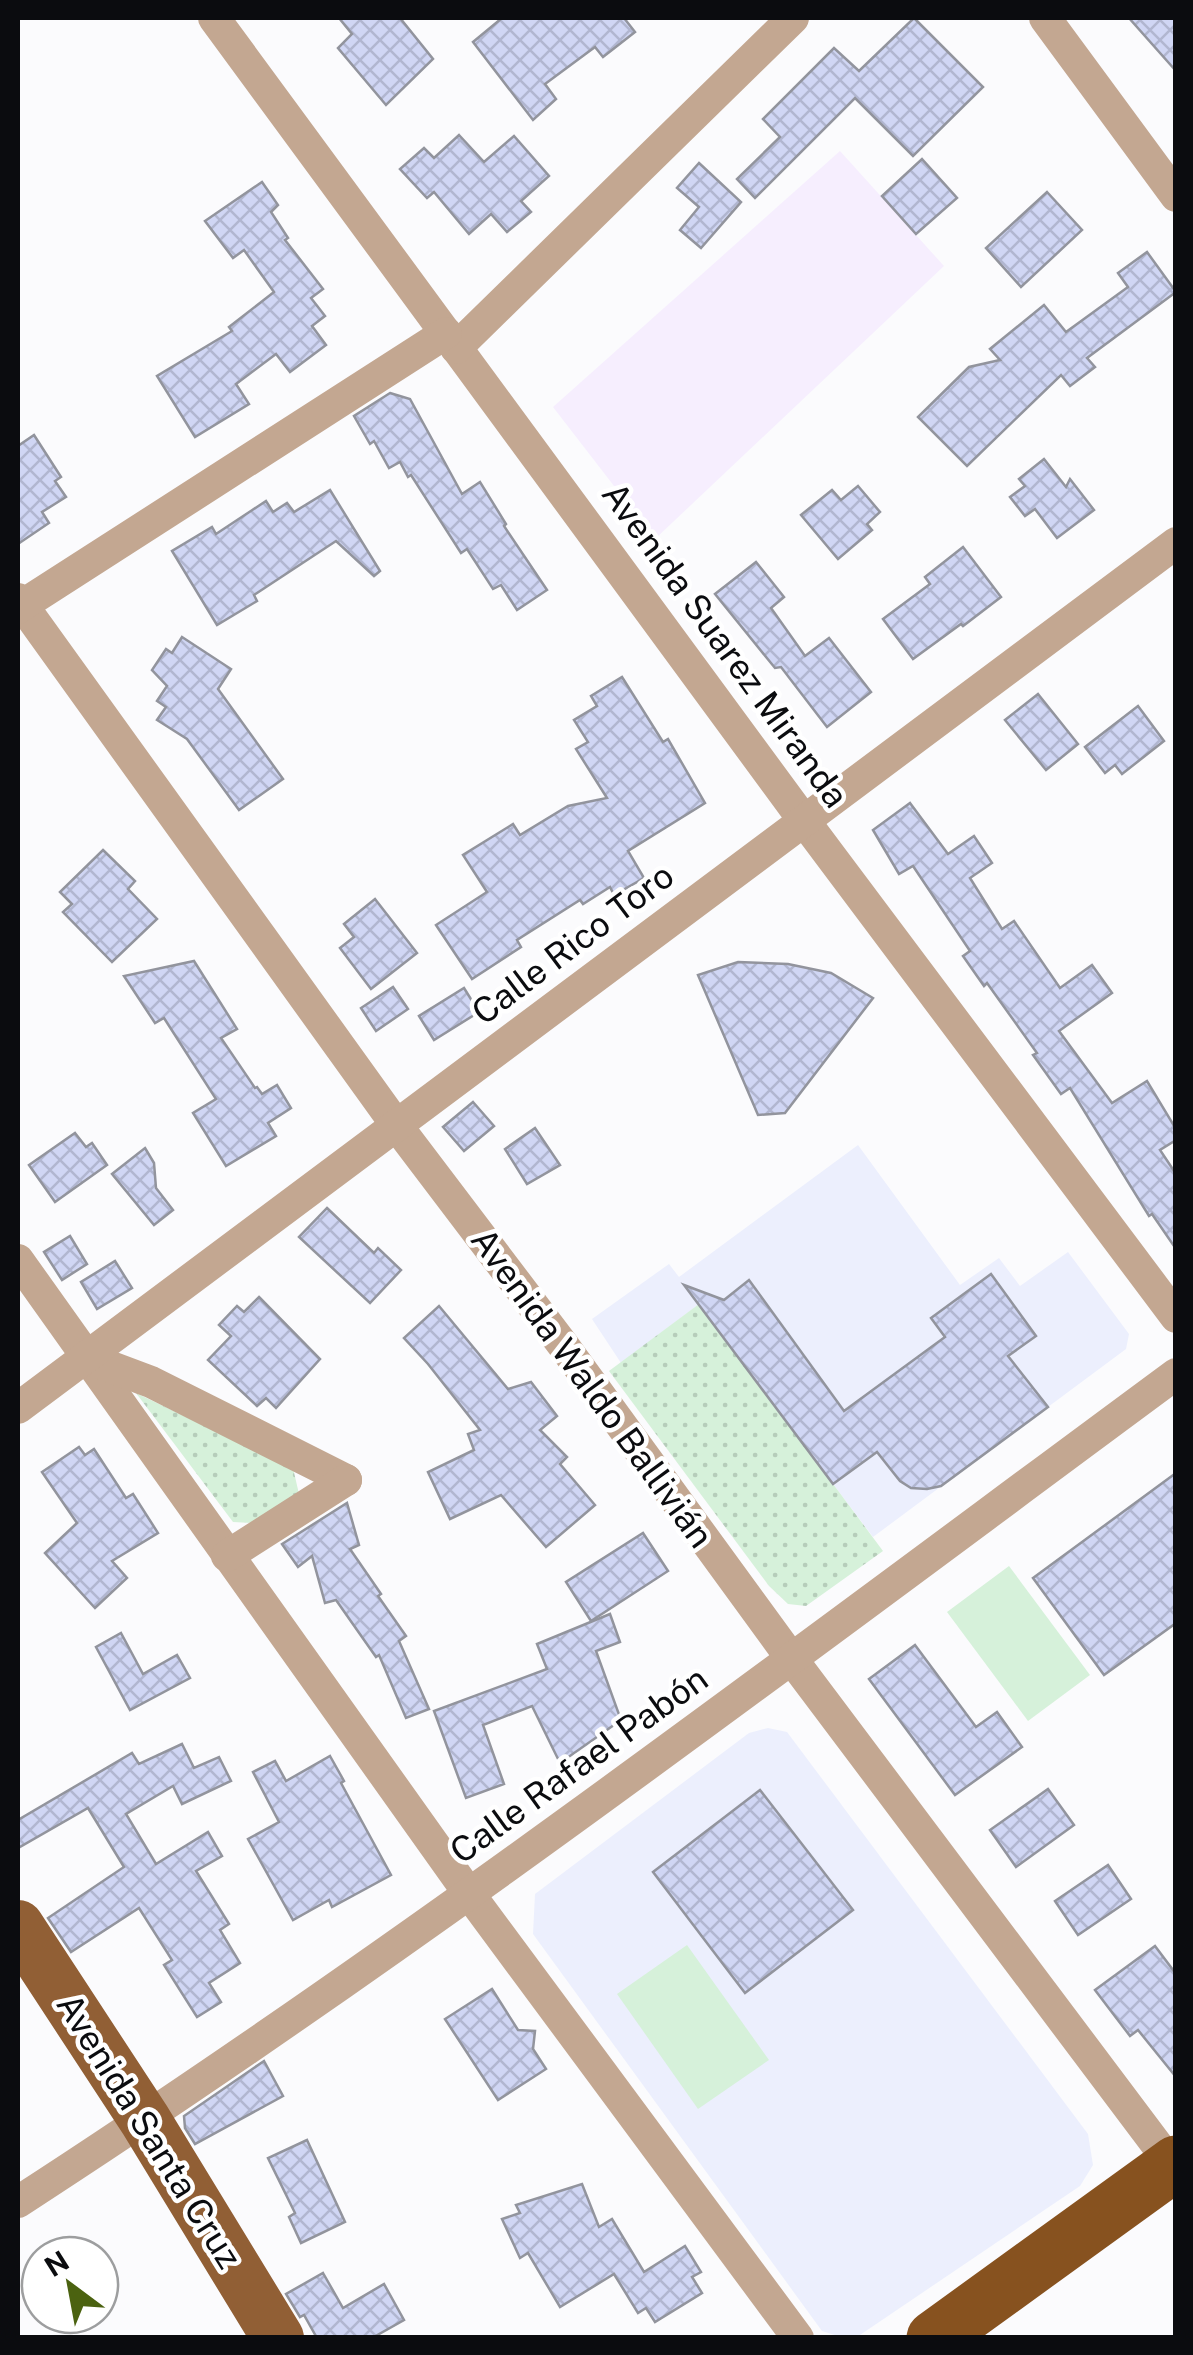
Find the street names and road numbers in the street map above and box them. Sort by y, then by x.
street label: Avenida Suarez Miranda [594,474,857,815]
street label: Calle Rico Toro [464,855,681,1033]
street label: Avenida Waldo Ballivián [463,1220,722,1555]
street label: Calle Rafael Pabón [442,1658,715,1872]
street label: Avenida Santa Cruz [48,1986,251,2276]

